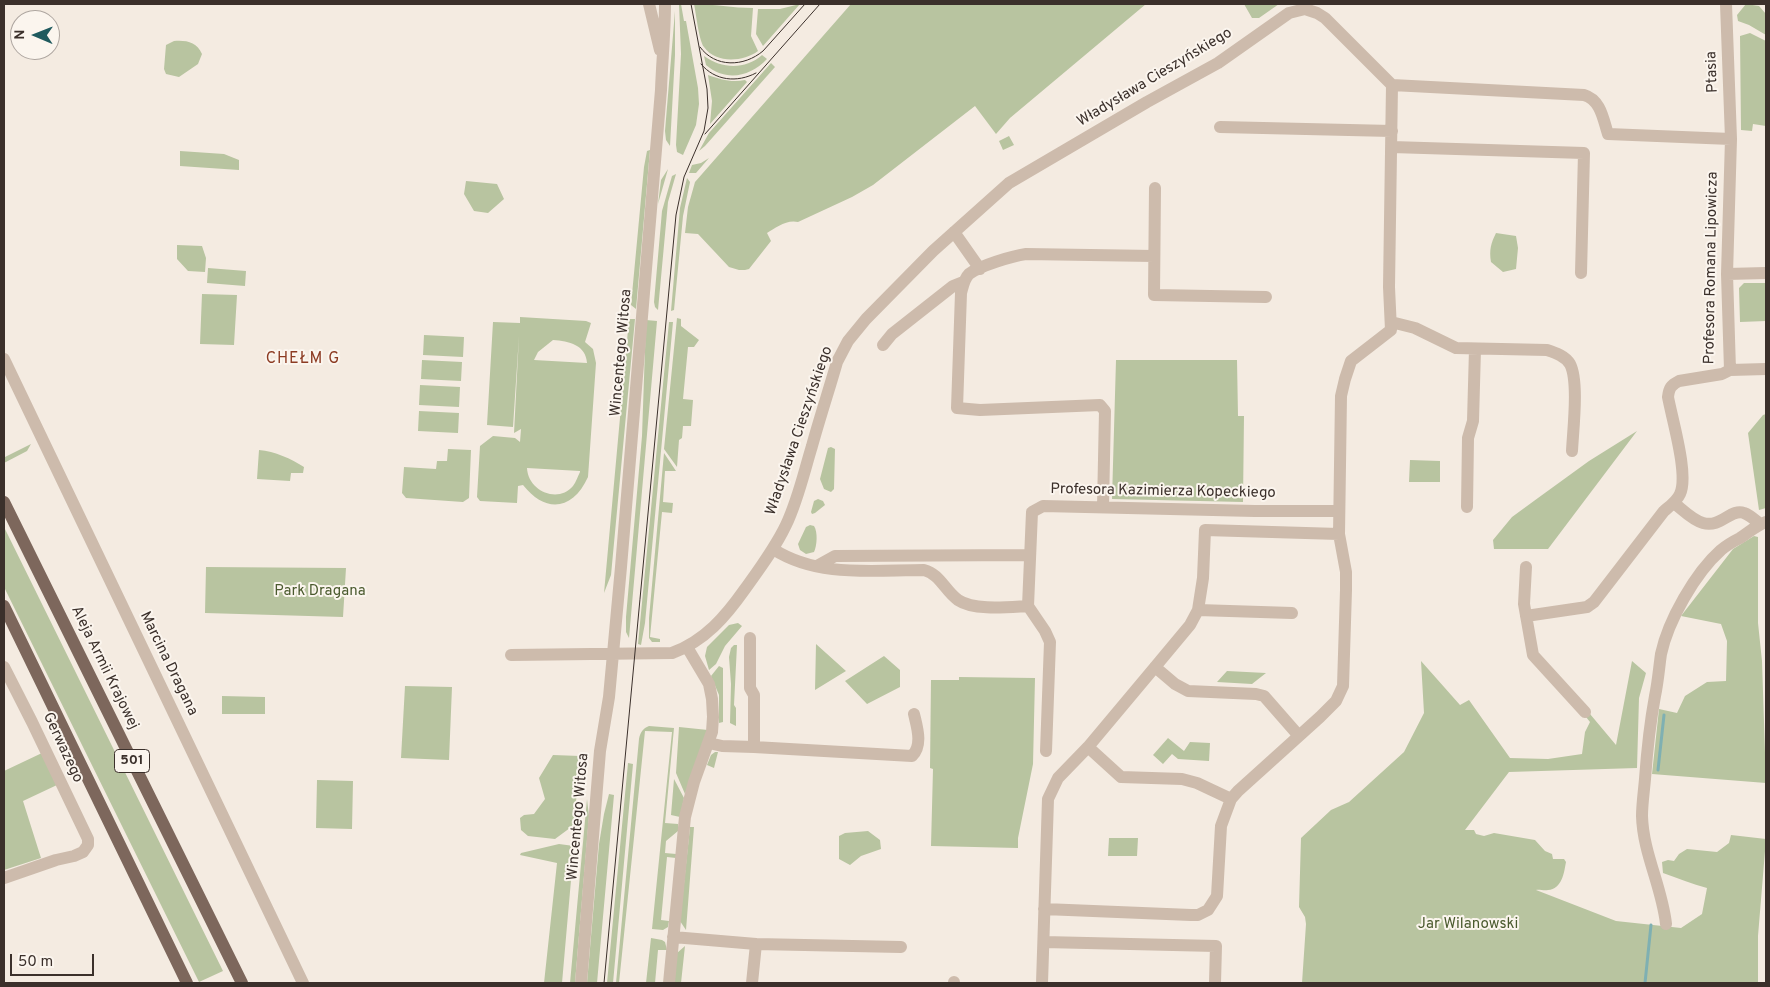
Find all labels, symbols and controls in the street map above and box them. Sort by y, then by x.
north arrow [10,10,60,60]
street label: Władysława Cieszyńskiego [1074,25,1236,131]
text: N [12,30,29,40]
street label: Ptasia [1703,51,1723,93]
street label: Profesora Romana Lipowicza [1701,171,1723,365]
street label: Wincentego Witosa [607,288,637,418]
street label: Władysława Cieszyńskiego [763,344,837,518]
district label: CHEŁM G [265,350,341,370]
street label: Profesora Kazimierza Kopeckiego [1050,481,1276,503]
park label: Park Dragana [274,583,366,601]
street label: Aleja Armii Krajowej [66,603,142,733]
street label: Marcina Dragana [135,609,201,719]
street label: Gerwazego [38,710,86,786]
road number: 501 [114,749,150,772]
street label: Wincentego Witosa [564,752,594,882]
park label: Jar Wilanowski [1418,916,1518,934]
scale bar [12,944,96,976]
text: 50 m [18,953,53,972]

